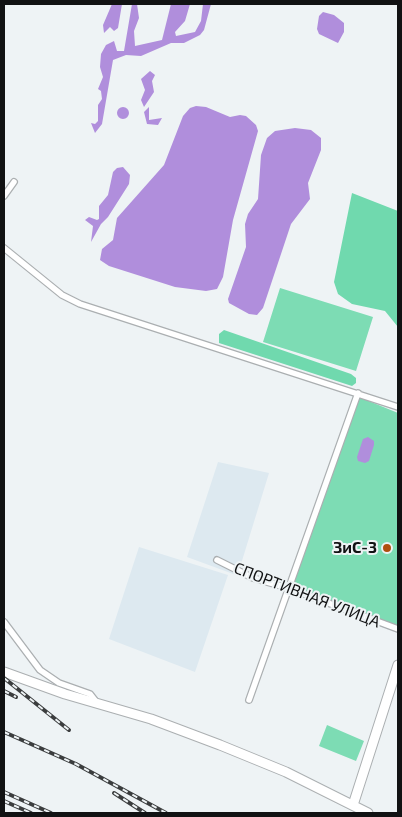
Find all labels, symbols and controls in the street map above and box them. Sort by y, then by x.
place label: ЗиС-3 [333,538,377,558]
marker: ЗиС-3 [381,542,393,554]
street label: СПОРТИВНАЯ УЛИЦА [231,558,383,632]

